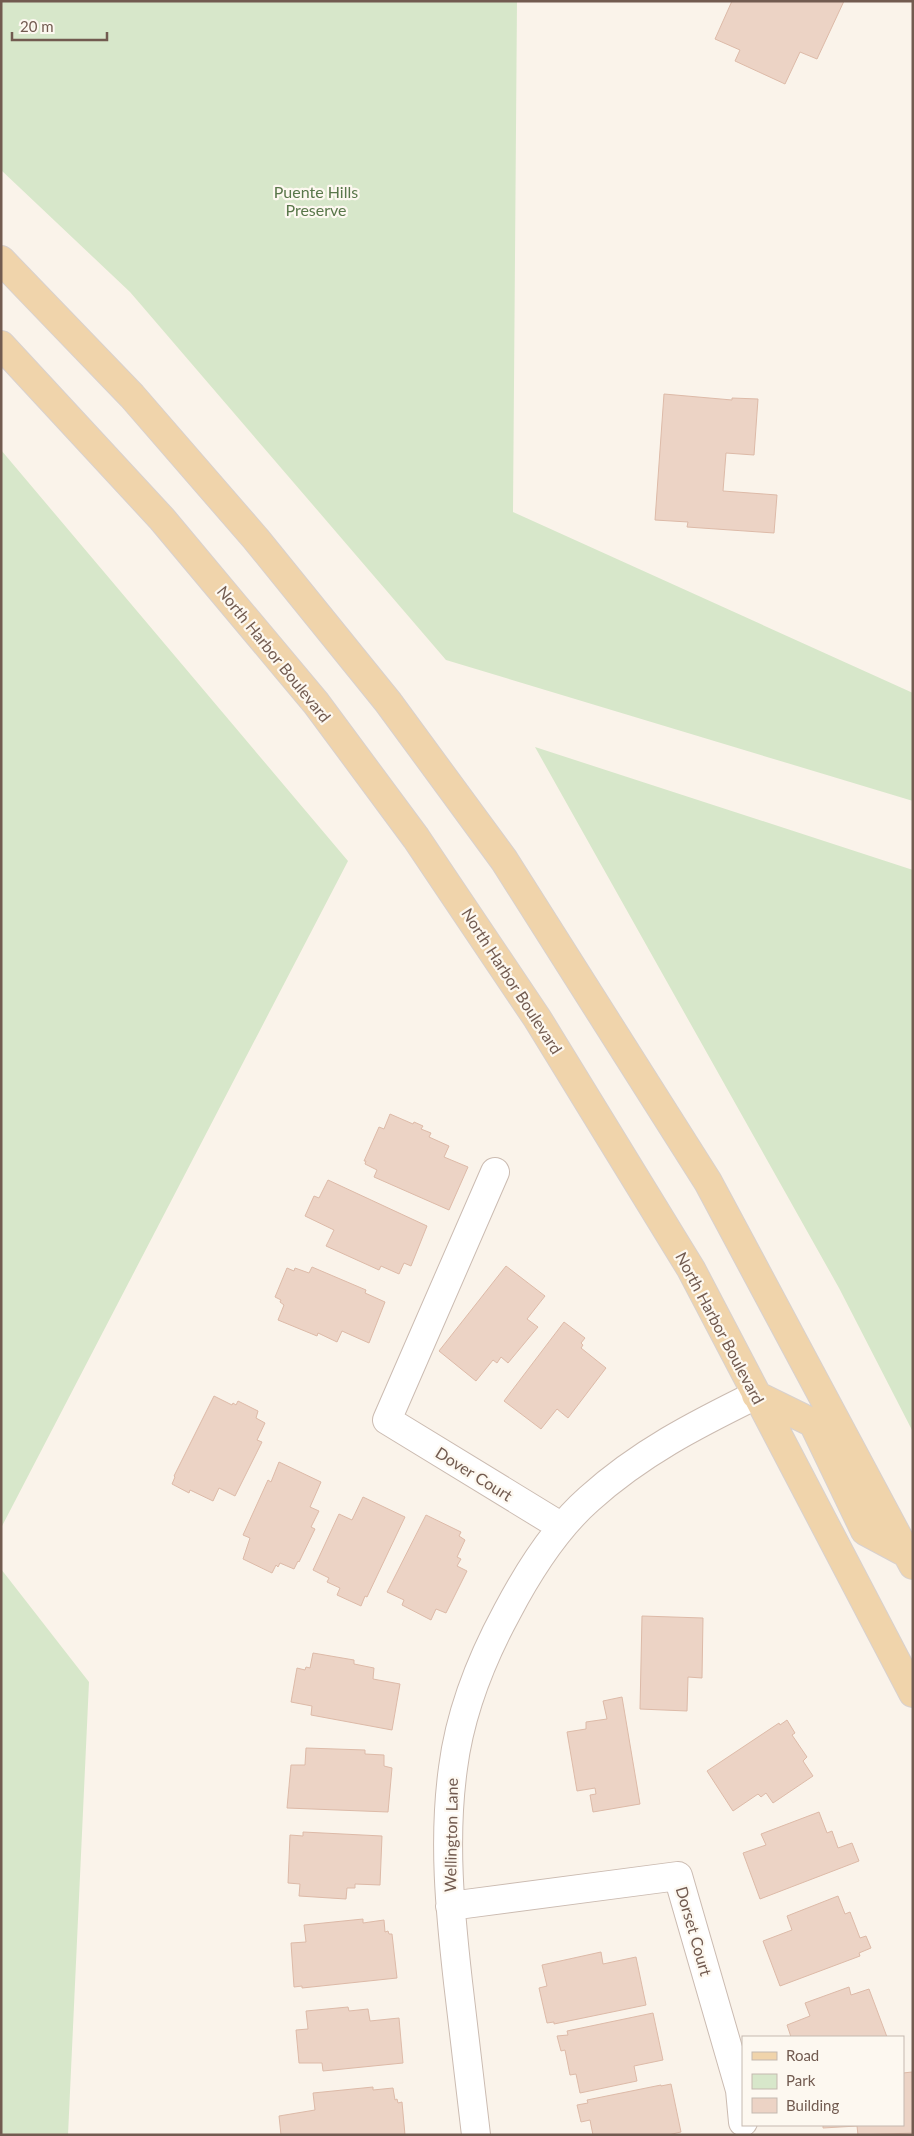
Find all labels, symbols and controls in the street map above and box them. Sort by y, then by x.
scale bar [12,10,108,42]
text: 20 m [20,17,54,35]
park label: Puente Hills Preserve [274,182,358,219]
street label: North Harbor Boulevard [214,582,335,726]
street label: North Harbor Boulevard [458,904,567,1057]
street label: North Harbor Boulevard [672,1248,769,1407]
street label: Dover Court [432,1442,516,1505]
street label: Wellington Lane [440,1778,461,1892]
street label: Dorset Court [673,1884,716,1978]
legend [742,2036,904,2126]
text: Road [786,2046,819,2064]
text: Park [786,2071,816,2089]
text: Building [786,2096,839,2114]

